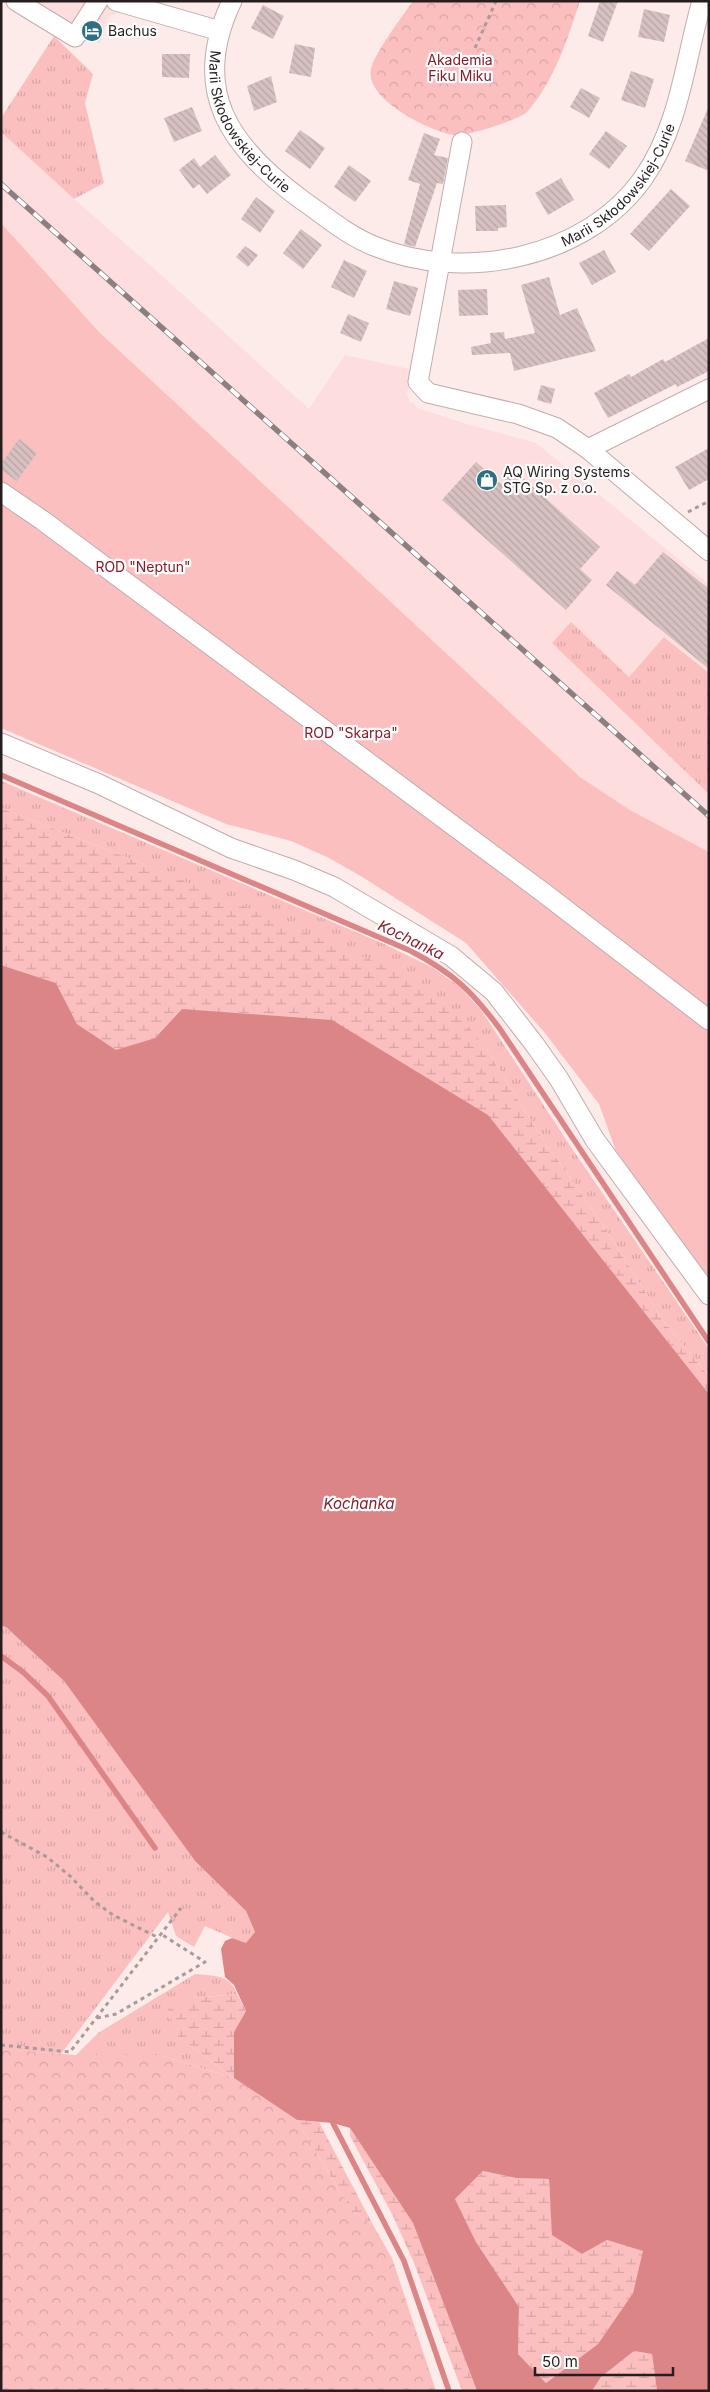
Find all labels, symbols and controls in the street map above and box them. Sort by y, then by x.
hotel icon: Bachus [80,19,104,43]
place label: Bachus [108,22,157,39]
street label: Marii Skłodowskiej-Curie [206,50,294,196]
park label: Akademia Fiku Miku [427,51,493,84]
street label: Marii Skłodowskiej-Curie [558,121,678,250]
place label: AQ Wiring Systems STG Sp. z o.o. [503,463,630,496]
shop icon: AQ Wiring Systems STG Sp. z o.o. [475,468,499,492]
park label: ROD "Neptun" [95,558,191,575]
park label: ROD "Skarpa" [304,724,398,741]
water label: Kochanka [375,915,447,964]
water label: Kochanka [323,1494,395,1513]
scale bar [535,2344,672,2376]
text: 50 m [542,2352,578,2371]

